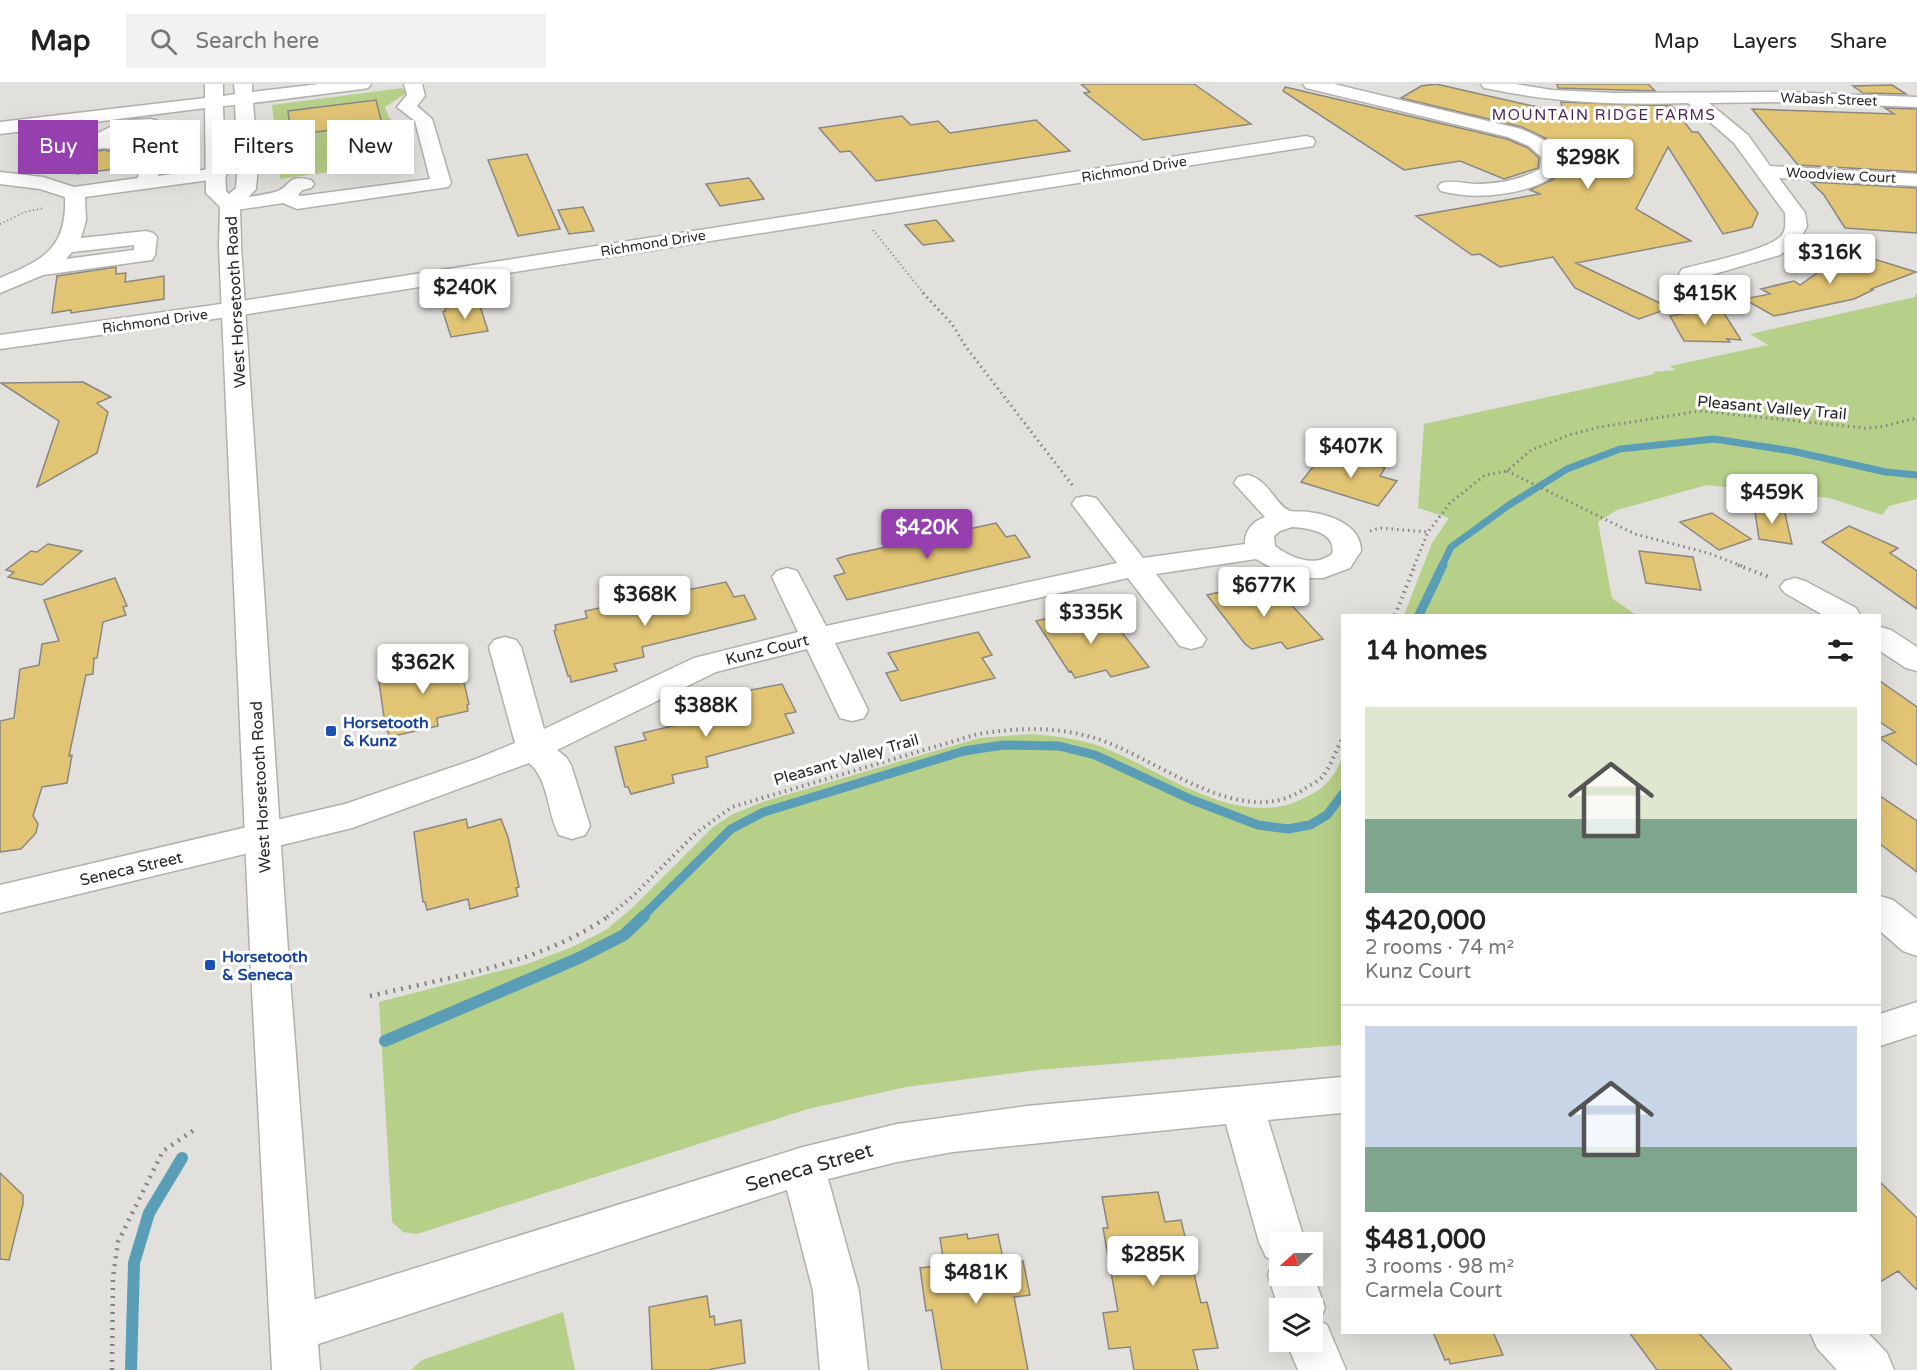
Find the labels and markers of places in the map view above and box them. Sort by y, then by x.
pin: $298K [1546,139,1630,190]
pin: $316K [1788,234,1872,285]
pin: $240K [423,269,507,320]
pin: $415K [1663,275,1747,326]
pin: $407K [1309,428,1393,479]
pin: $459K [1730,474,1814,525]
pin: $420K [885,509,969,560]
pin: $677K [1222,567,1306,618]
pin: $368K [603,576,687,627]
pin: $335K [1049,594,1133,645]
pin: $362K [381,644,465,695]
pin: $388K [664,687,748,738]
place label: Horsetooth & Kunz [343,713,429,751]
marker: Horsetooth & Kunz [324,724,338,738]
place label: Horsetooth & Seneca [222,947,308,985]
marker: Horsetooth & Seneca [203,958,217,972]
pin: $285K [1111,1236,1195,1287]
pin: $481K [934,1254,1018,1305]

